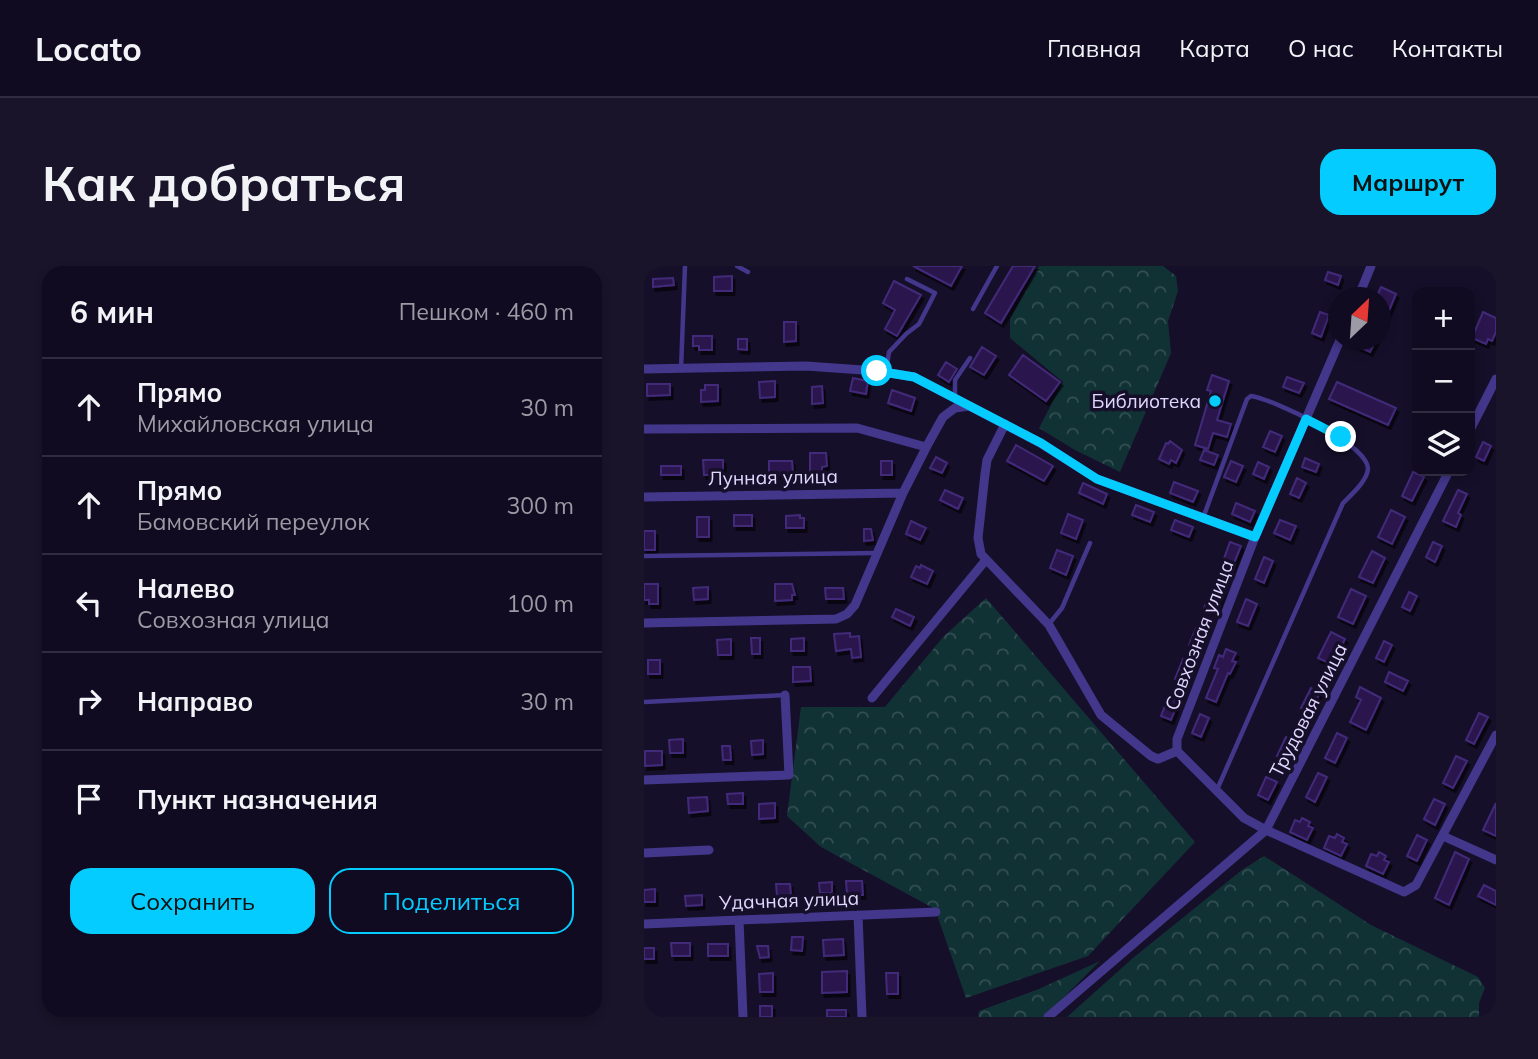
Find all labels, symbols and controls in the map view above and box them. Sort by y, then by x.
text: Locato [35,28,142,69]
text: Главная [1047,33,1141,63]
text: Карта [1179,33,1250,63]
text: О нас [1288,33,1354,63]
text: Контакты [1392,33,1503,63]
button: Маршрут [1320,149,1496,215]
text: Как добраться [42,152,405,213]
north arrow [1328,287,1391,350]
map controls [1412,287,1475,476]
button: + [1412,287,1475,350]
text: 6 мин [70,293,154,331]
text: Пешком · 460 m [399,297,574,326]
button: − [1412,350,1475,413]
route start [861,355,892,386]
text: Прямо [137,376,222,409]
icon: ahead [70,388,108,426]
place label: Библиотека [1092,389,1201,413]
text: 30 m [520,393,574,422]
marker: Библиотека [1207,393,1223,409]
text: Михайловская улица [137,409,374,438]
button: layers [1412,413,1475,476]
route end [1325,421,1356,452]
street label: Лунная улица [708,464,838,490]
text: Прямо [137,474,222,507]
icon: ahead [70,486,108,524]
text: 300 m [506,491,574,520]
text: Бамовский переулок [137,507,370,536]
street label: Совхозная улица [1159,556,1239,714]
text: Налево [137,572,235,605]
icon: left [70,584,108,622]
text: 100 m [506,589,574,618]
text: Совхозная улица [137,605,329,634]
street label: Трудовая улица [1264,639,1352,781]
icon: right [70,682,108,720]
text: Направо [137,685,253,718]
text: 30 m [520,687,574,716]
icon: arrive [70,780,108,818]
text: Пункт назначения [137,783,378,816]
button: Сохранить [70,868,315,934]
button: Поделиться [329,868,574,934]
street label: Удачная улица [718,886,859,914]

